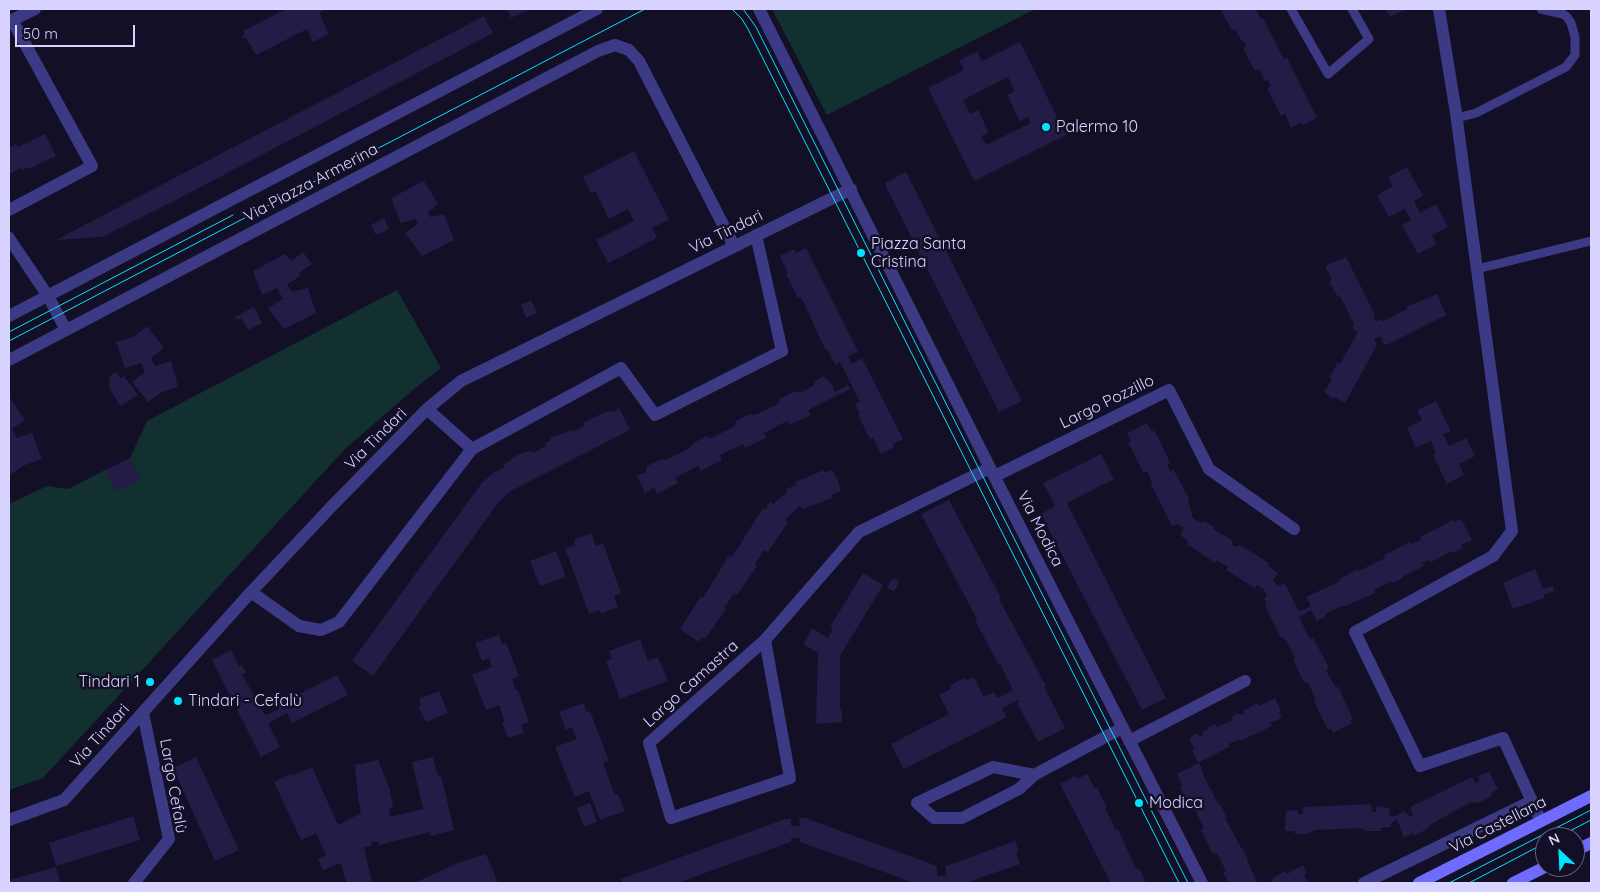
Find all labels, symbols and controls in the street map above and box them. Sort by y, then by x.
scale bar [18,15,138,47]
text: 50 m [23,24,58,43]
place label: Palermo 10 [1056,117,1138,137]
marker: Palermo 10 [1040,121,1052,133]
street label: Via Piazza Armerina [241,140,381,226]
street label: Via Tindari [686,206,766,258]
place label: Piazza Santa Cristina [871,234,966,272]
marker: Piazza Santa Cristina [855,247,867,259]
street label: Largo Pozzillo [1057,371,1157,433]
street label: Via Tindari [341,404,411,474]
street label: Via Modica [1013,488,1067,570]
street label: Largo Camastra [640,636,742,732]
place label: Tindari 1 [78,672,140,692]
marker: Tindari 1 [144,676,156,688]
place label: Tindari - Cefalù [188,691,302,711]
marker: Tindari - Cefalù [172,695,184,707]
street label: Via Tindari [66,700,134,772]
street label: Largo Cefalù [155,737,191,835]
street label: Via Castellana [1446,792,1550,858]
place label: Modica [1149,793,1203,813]
marker: Modica [1133,797,1145,809]
north arrow [1535,827,1585,877]
text: N [1546,829,1563,850]

